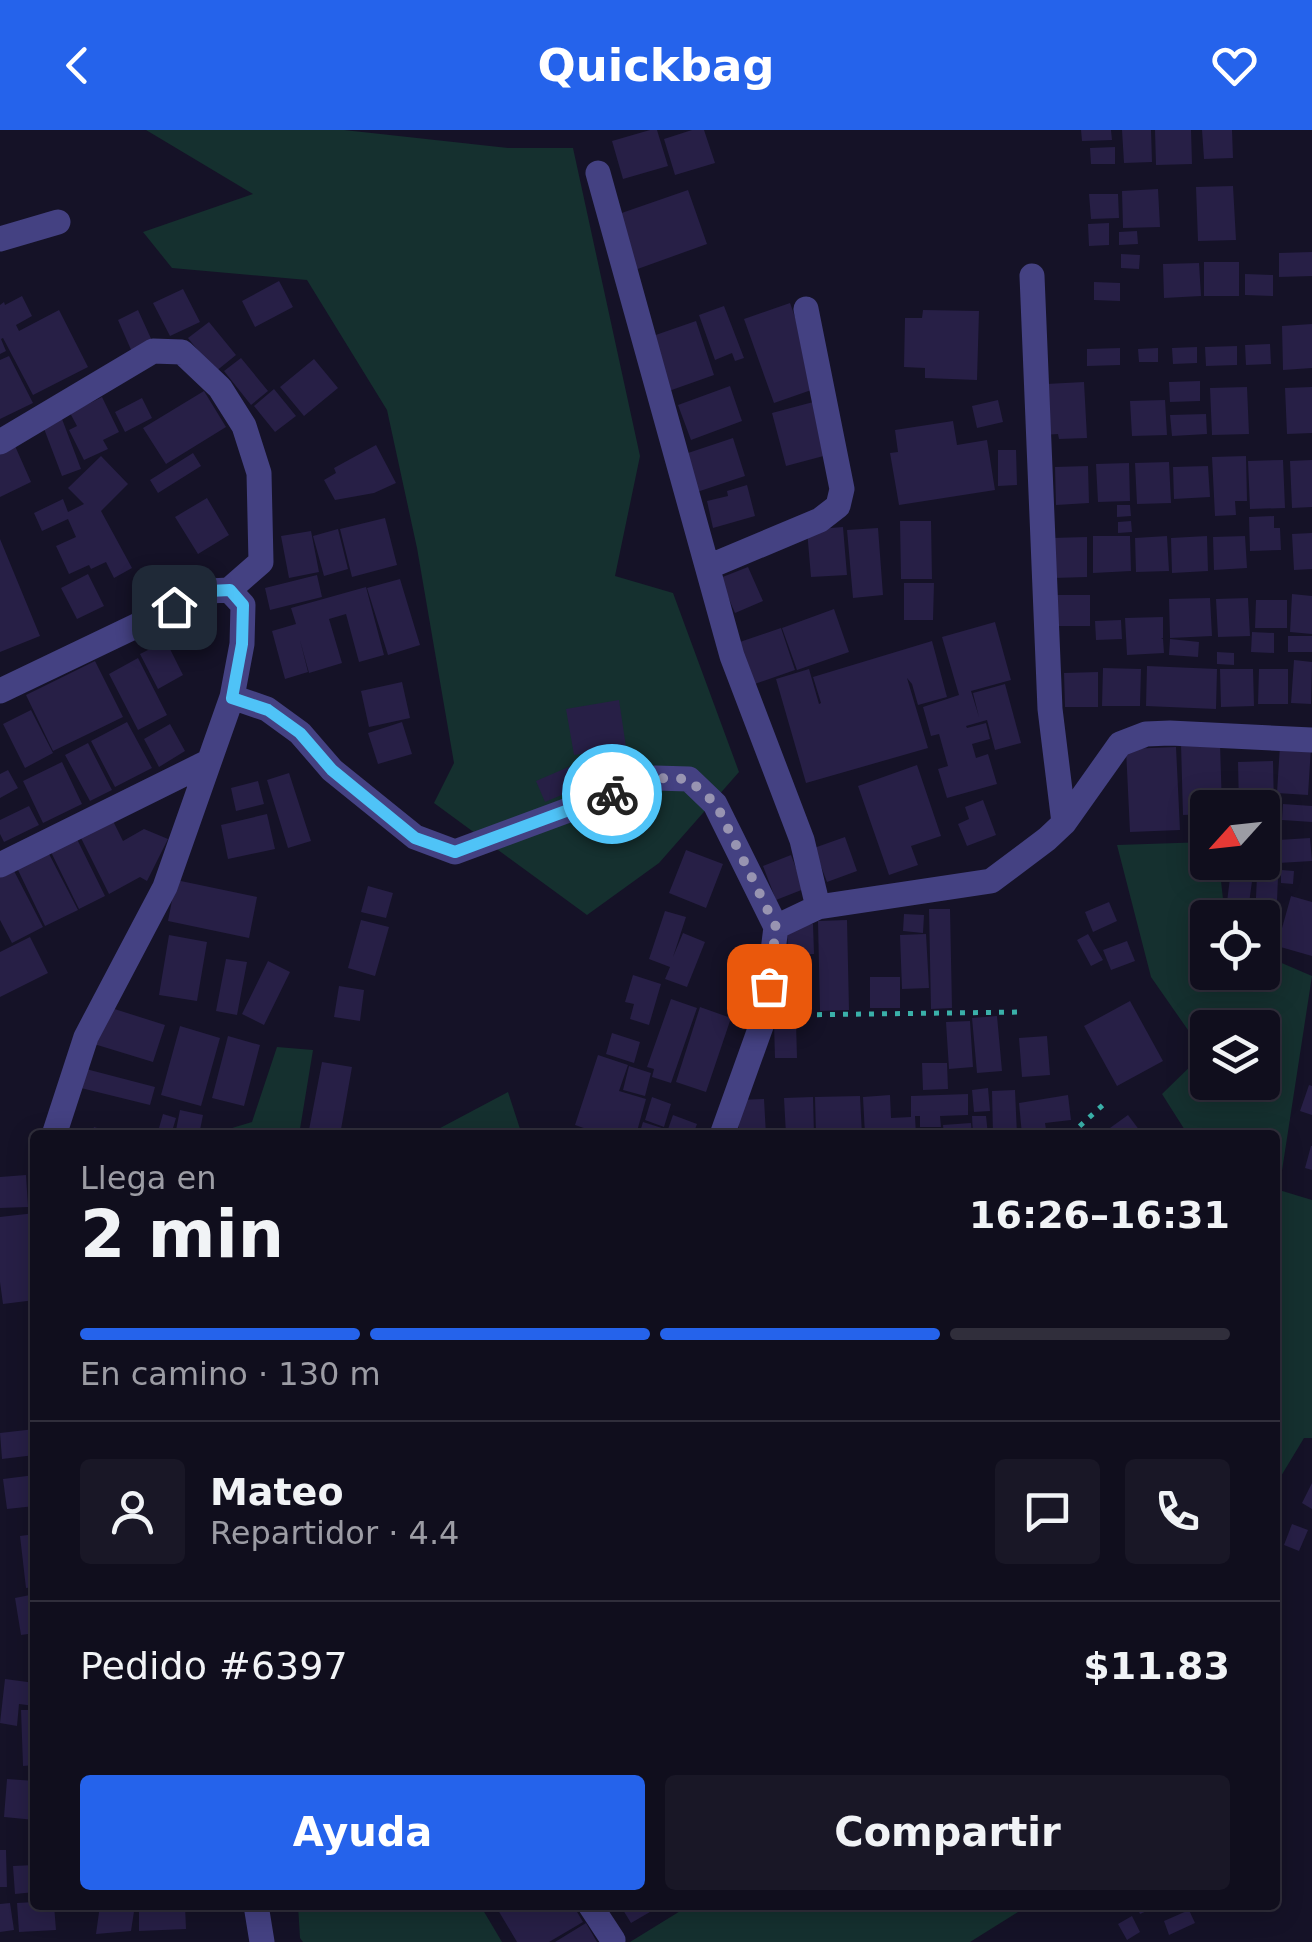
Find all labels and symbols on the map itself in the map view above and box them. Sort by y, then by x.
pin [132,565,217,650]
courier [562,744,662,844]
north arrow [1190,790,1280,880]
pin [727,944,812,1029]

